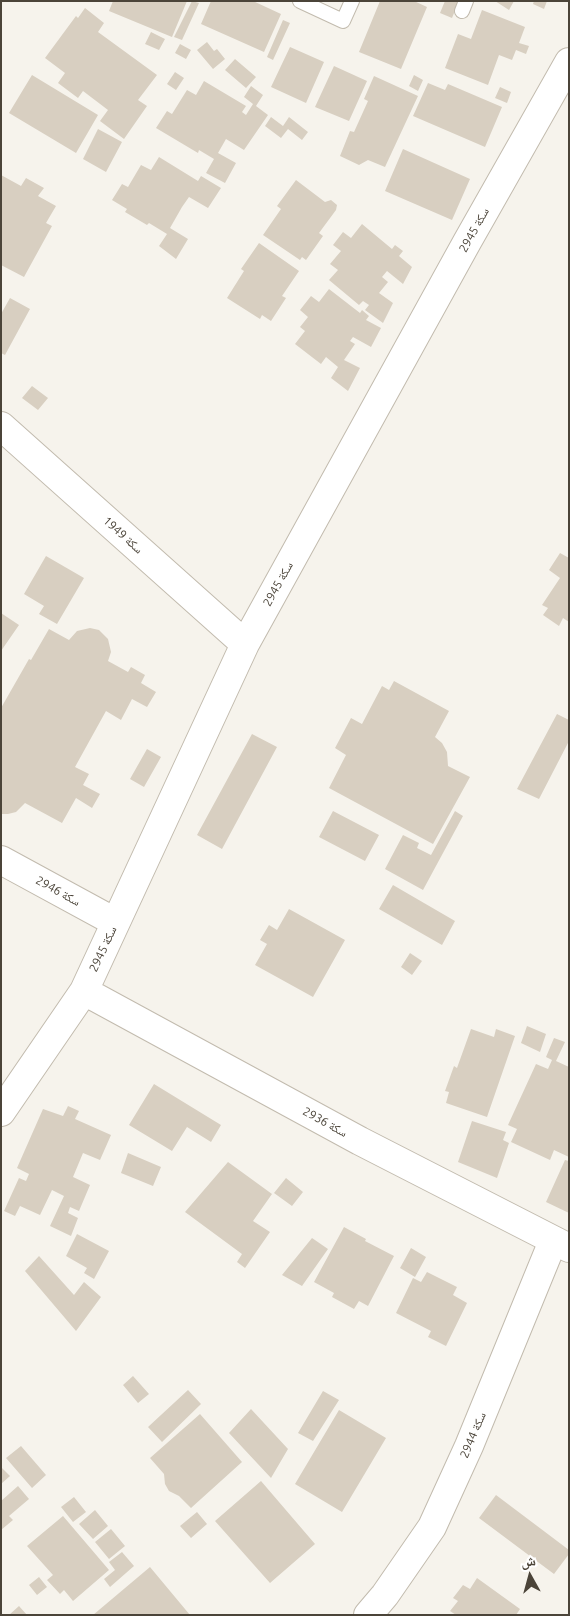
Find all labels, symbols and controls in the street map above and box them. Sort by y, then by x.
street label: سكة 2945 [456,205,492,255]
street label: سكة 1949 [100,513,146,557]
street label: سكة 2945 [260,559,296,609]
street label: سكة 2946 [33,873,83,909]
street label: سكة 2945 [86,924,120,974]
street label: سكة 2936 [300,1104,350,1140]
street label: سكة 2944 [457,1410,489,1460]
north arrow [505,1551,555,1601]
text: ش [520,1552,537,1570]

